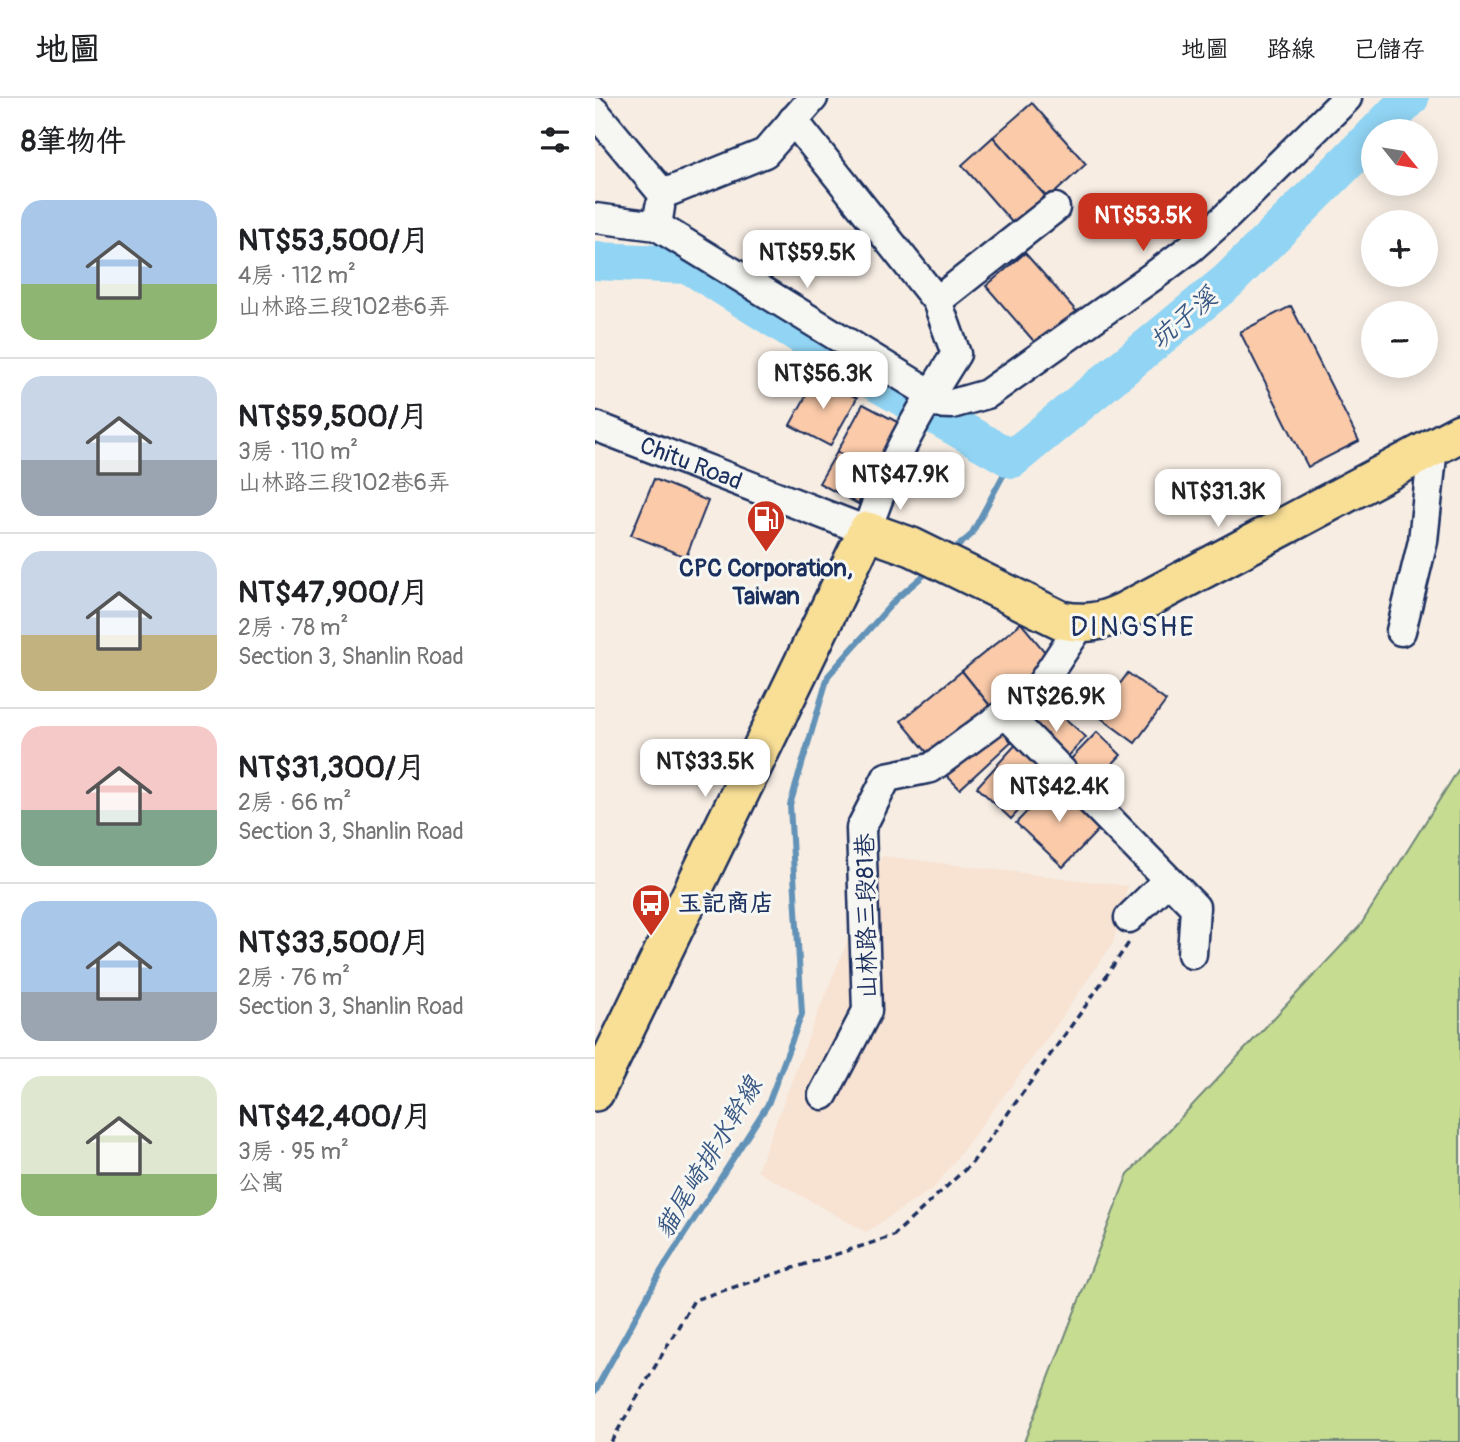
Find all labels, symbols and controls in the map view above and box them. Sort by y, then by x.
text: 地圖 [35,29,101,70]
text: 地圖 [1181,35,1229,64]
text: 路線 [1267,35,1315,64]
text: 已儲存 [1353,35,1425,64]
north arrow [1361,119,1439,196]
map controls [1361,119,1438,378]
icon: filters [536,121,574,159]
text: 8筆物件 [21,123,126,160]
pin: NT$53.5K [1071,194,1215,253]
text: NT$53.5K [1094,201,1192,230]
button: + [1361,210,1438,287]
text: NT$53,500/月 [238,222,430,259]
icon: home [77,228,161,312]
pin: NT$59.5K [735,230,879,290]
text: NT$59.5K [759,238,855,267]
text: 4房 · 112 m² [238,261,356,290]
water label: 坑子溪 [1143,280,1225,356]
text: 山林路三段102巷6弄 [238,292,450,321]
button: − [1361,301,1438,378]
pin: NT$56.3K [751,352,895,411]
text: NT$56.3K [774,359,872,388]
text: NT$59,500/月 [238,398,429,435]
icon: home [77,404,161,488]
street label: Chitu Road [636,431,746,496]
text: 3房 · 110 m² [238,437,358,466]
pin: NT$47.9K [828,452,972,512]
text: NT$47.9K [851,460,949,489]
text: 山林路三段102巷6弄 [238,468,450,497]
pin: NT$31.3K [1146,470,1290,529]
text: NT$31.3K [1171,477,1265,506]
fuel station icon: CPC Corporation, Taiwan [745,498,787,553]
place label: CPC Corporation, Taiwan [679,554,853,611]
text: NT$47,900/月 [238,574,429,611]
icon: home [77,579,161,663]
district label: DINGSHE [1070,610,1196,645]
text: 2房 · 78 m² [238,613,348,642]
text: Section 3, Shanlin Road [238,642,464,671]
pin: NT$26.9K [984,674,1128,734]
text: NT$26.9K [1007,682,1105,711]
pin: NT$33.5K [633,740,777,799]
text: NT$33.5K [656,747,754,776]
text: NT$31,300/月 [238,749,426,786]
icon: home [77,754,161,838]
pin: NT$42.4K [987,764,1131,824]
text: NT$42.4K [1009,772,1109,801]
text: 2房 · 66 m² [238,788,351,817]
text: Section 3, Shanlin Road [238,817,464,846]
street label: 山林路三段81巷 [851,833,882,999]
bus stop icon: 玉記商店 [630,882,672,937]
place label: 玉記商店 [678,889,774,918]
text: NT$33,500/月 [238,924,430,961]
icon: home [77,929,161,1013]
text: 2房 · 76 m² [238,963,350,992]
text: Section 3, Shanlin Road [238,992,464,1021]
water label: 貓尾崎排水幹線 [648,1070,770,1244]
text: NT$42,400/月 [238,1098,432,1135]
icon: home [77,1104,161,1188]
text: 3房 · 95 m² [238,1137,349,1166]
text: 公寓 [238,1168,284,1197]

